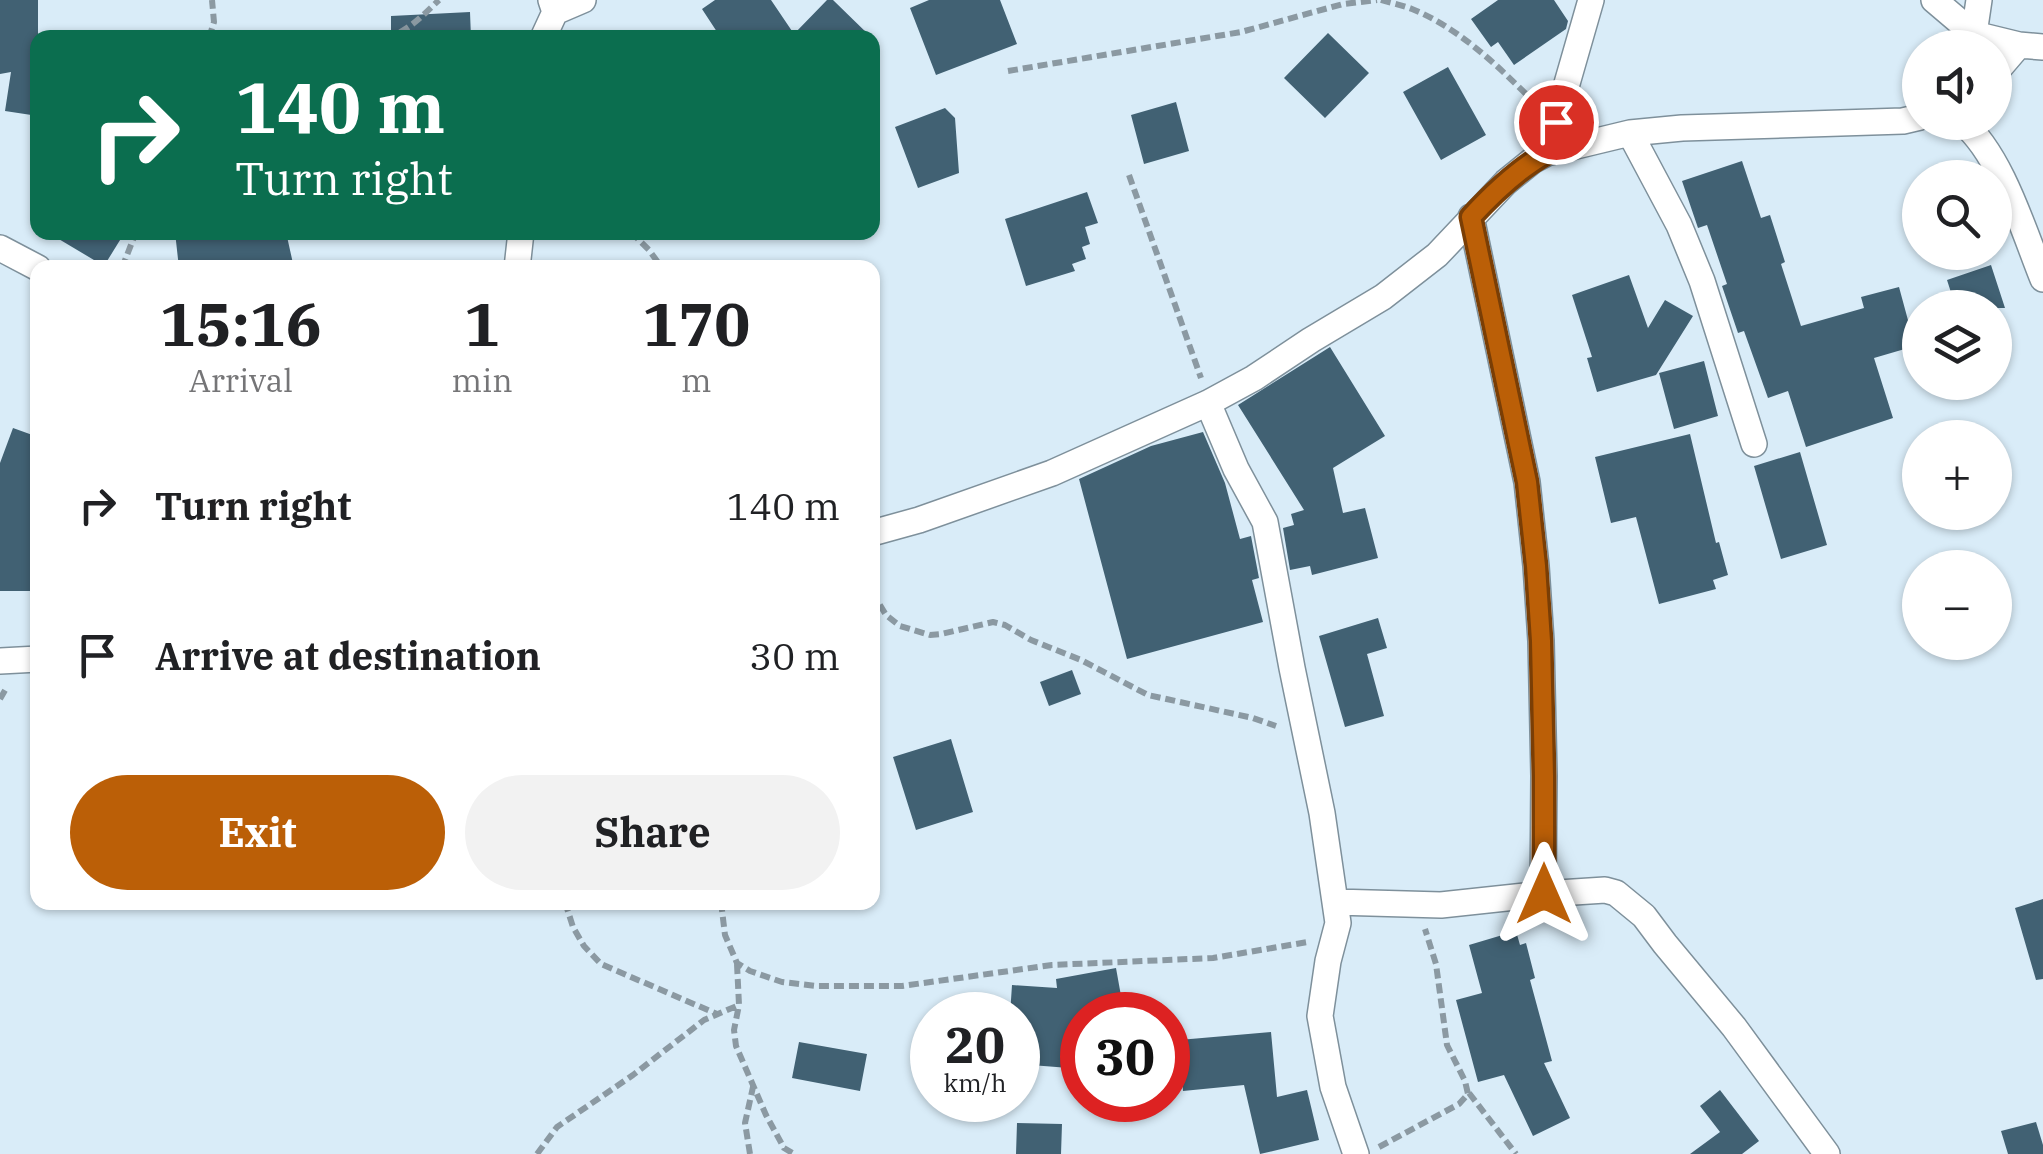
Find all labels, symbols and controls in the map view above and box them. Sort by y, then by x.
map controls [1902,30,2012,660]
button: sound [1902,30,2012,140]
text: 140 m [235,61,445,152]
icon: right [70,70,200,200]
pin [1514,80,1599,165]
icon: arrive [1529,95,1584,150]
text: Turn right [235,149,453,207]
button: search [1902,160,2012,270]
text: 15:16 [160,284,322,363]
text: 1 [464,284,500,363]
text: 170 [642,284,750,363]
button: layers [1902,290,2012,400]
text: Arrival [189,359,293,401]
text: min [452,359,513,401]
text: m [681,359,712,401]
button: + [1902,420,2012,530]
icon: right [70,478,125,533]
text: Turn right [155,481,351,530]
text: 140 m [727,481,840,530]
button: − [1902,550,2012,660]
icon: arrive [70,628,125,683]
text: Arrive at destination [155,631,541,680]
text: 30 m [749,631,840,680]
button: Exit [70,775,445,890]
button: Share [465,775,840,890]
position arrow [1492,842,1596,946]
speed limit sign: 30 [1060,992,1190,1122]
text: 20 [945,1012,1005,1077]
text: km/h [943,1066,1007,1099]

